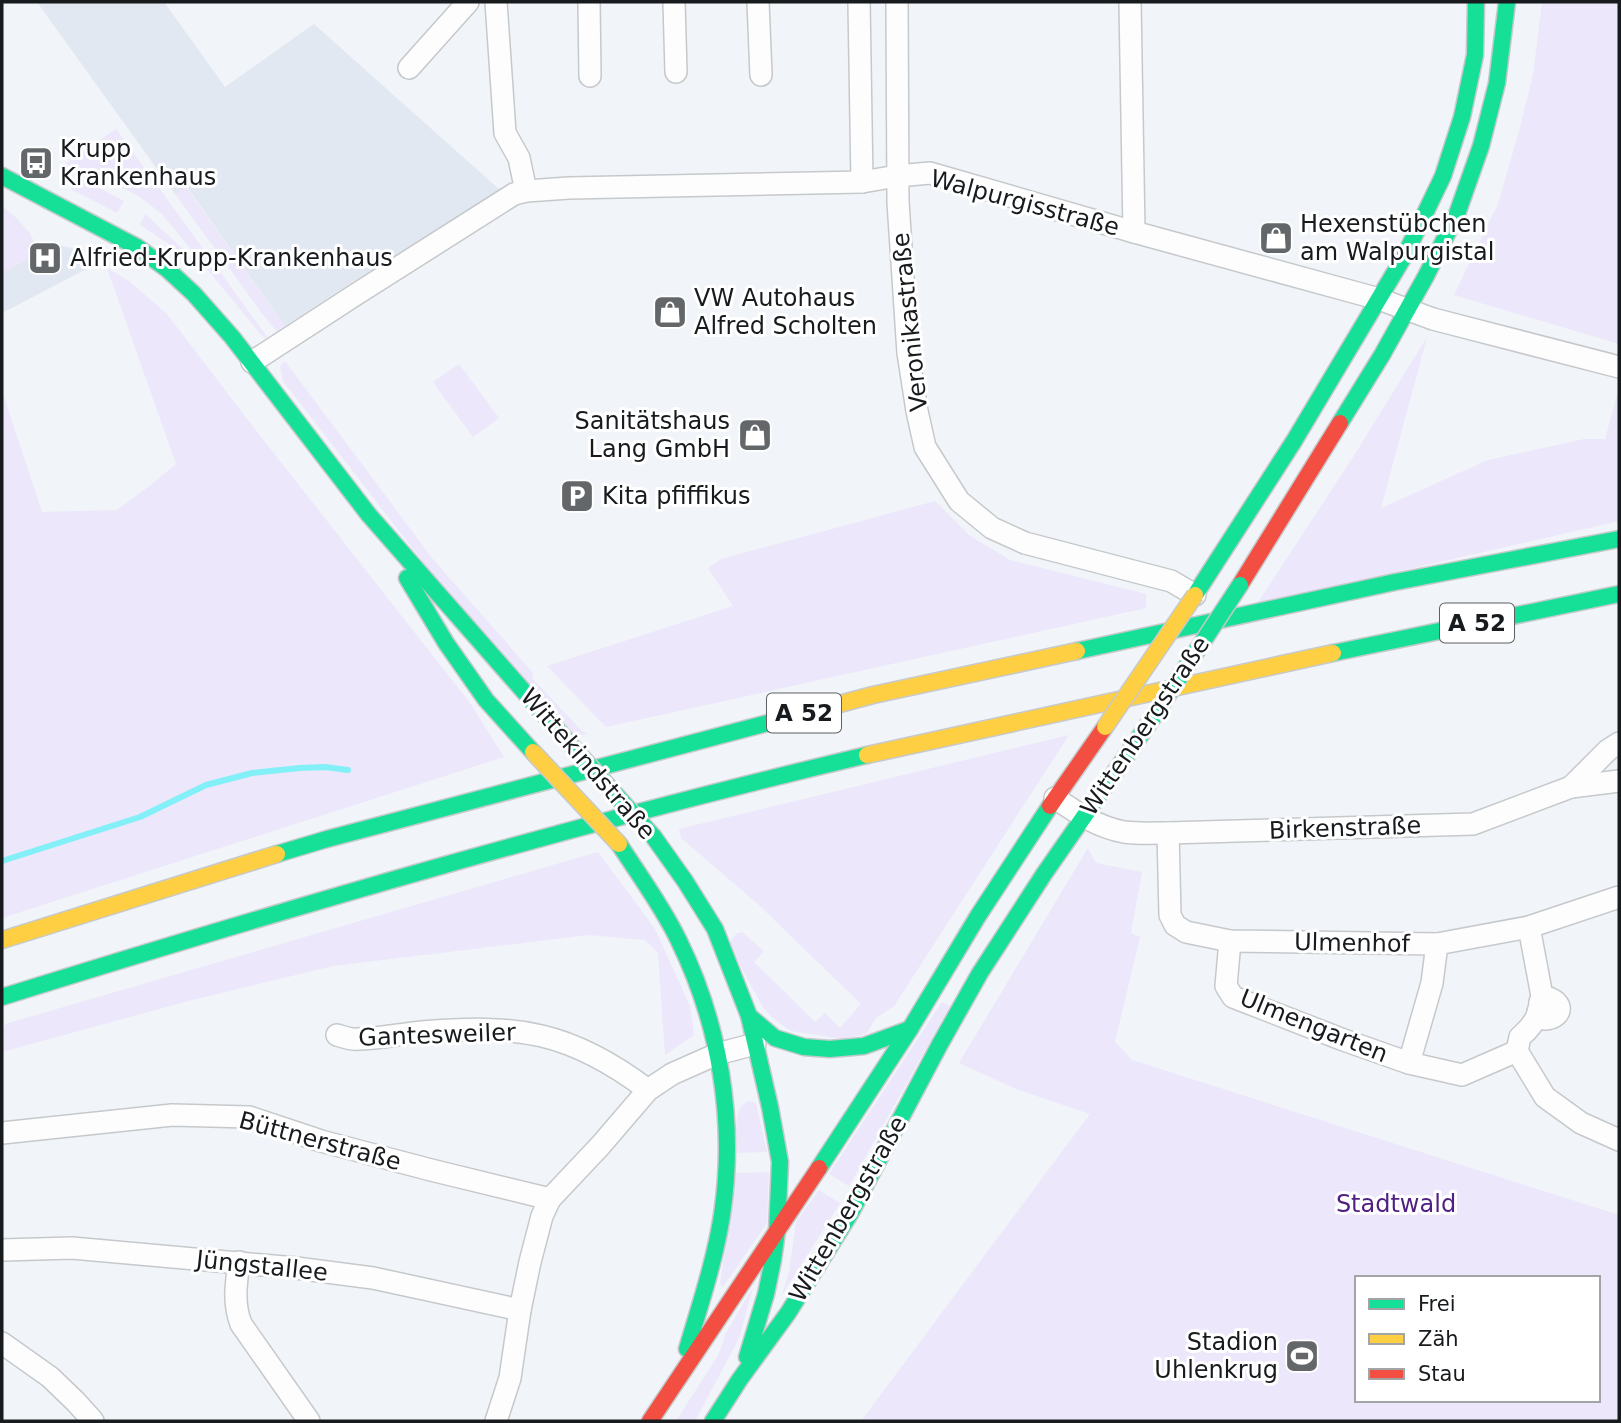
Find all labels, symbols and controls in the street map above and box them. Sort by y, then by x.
place label: Krupp Krankenhaus [60,135,216,191]
bus stop icon: Krupp Krankenhaus [17,144,55,182]
street label: Walpurgisstraße [928,164,1122,242]
place label: Hexenstübchen am Walpurgistal [1300,210,1494,266]
shop icon: Hexenstübchen am Walpurgistal [1257,219,1295,257]
street label: Veronikastraße [887,231,933,413]
hospital icon: Alfried-Krupp-Krankenhaus [26,239,64,277]
place label: Alfried-Krupp-Krankenhaus [70,244,393,272]
place label: VW Autohaus Alfred Scholten [694,284,877,340]
shop icon: VW Autohaus Alfred Scholten [651,293,689,331]
place label: Sanitätshaus Lang GmbH [575,407,730,463]
shop icon: Sanitätshaus Lang GmbH [736,416,774,454]
parking icon: Kita pfiffikus [558,477,596,515]
place label: Kita pfiffikus [602,482,751,510]
road number: A 52 [1440,604,1514,642]
street label: Wittenbergstraße [1075,631,1215,821]
street label: Wittekindstraße [515,683,661,845]
road number: A 52 [767,694,841,733]
street label: Birkenstraße [1268,811,1422,845]
street label: Ulmenhof [1294,928,1411,958]
street label: Ulmengarten [1236,984,1392,1068]
street label: Gantesweiler [358,1018,516,1052]
street label: Büttnerstraße [236,1106,404,1176]
street label: Wittenbergstraße [783,1111,913,1307]
park label: Stadtwald [1336,1190,1456,1218]
street label: Jüngstallee [193,1245,329,1287]
legend [1355,1276,1600,1402]
text: Frei [1418,1292,1455,1316]
text: Zäh [1418,1327,1459,1351]
place label: Stadion Uhlenkrug [1154,1328,1278,1384]
sports icon: Stadion Uhlenkrug [1283,1337,1321,1375]
text: Stau [1418,1362,1466,1386]

